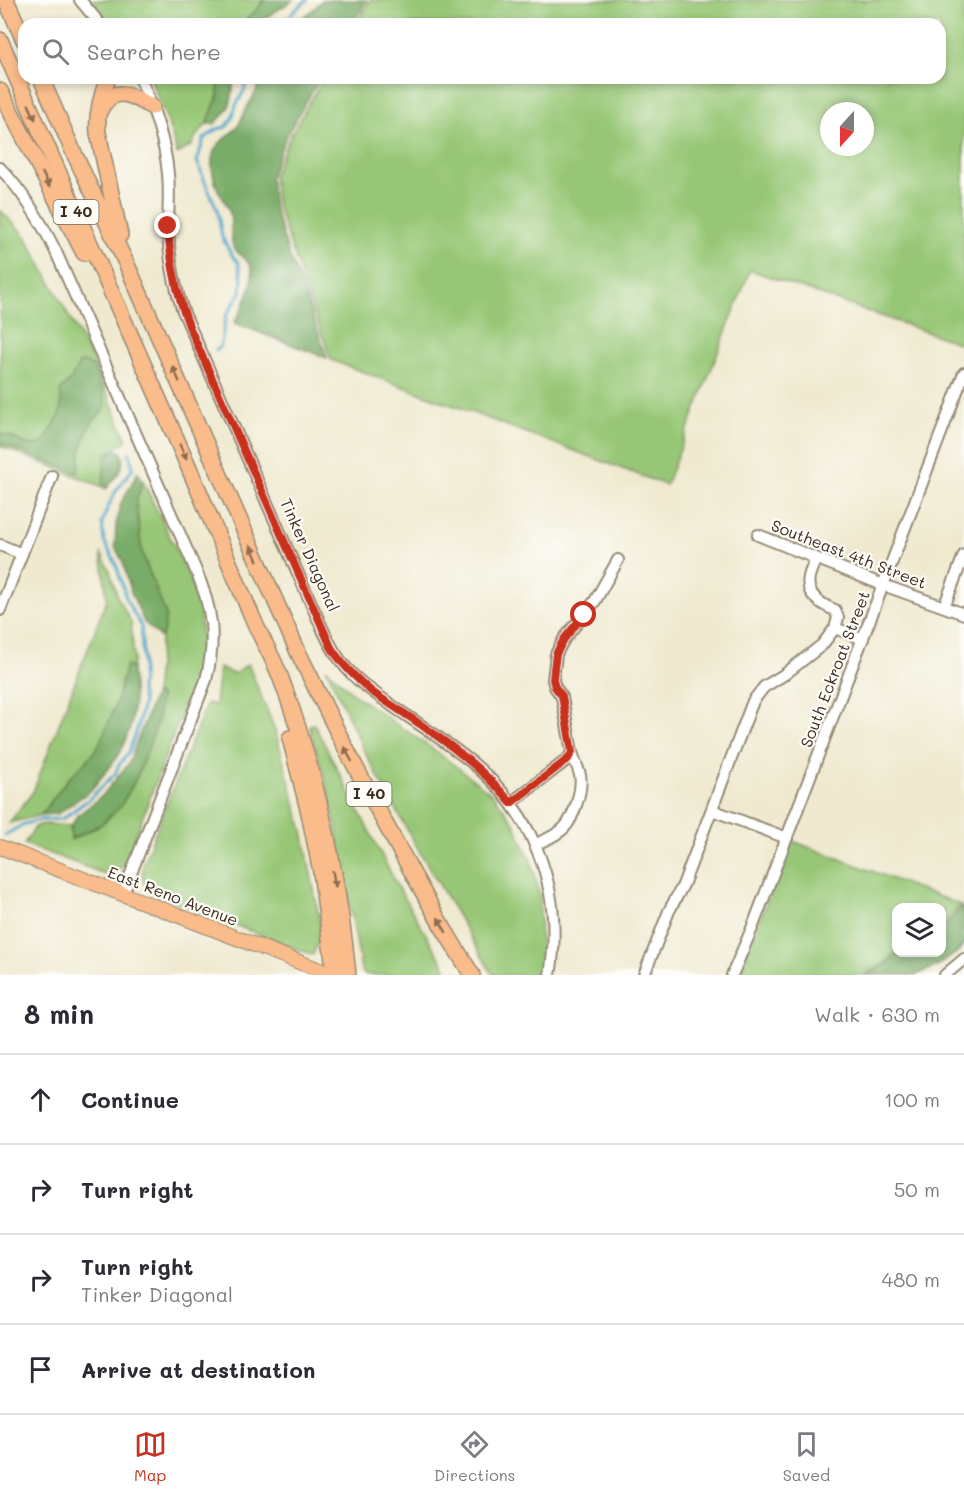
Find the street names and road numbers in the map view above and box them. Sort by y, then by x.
road number: I 40 [54,200,98,224]
street label: Tinker Diagonal [276,495,345,615]
street label: Southeast 4th Street [769,514,930,593]
street label: South Eckroat Street [795,588,874,750]
road number: I 40 [346,782,392,806]
street label: East Reno Avenue [105,861,241,930]

